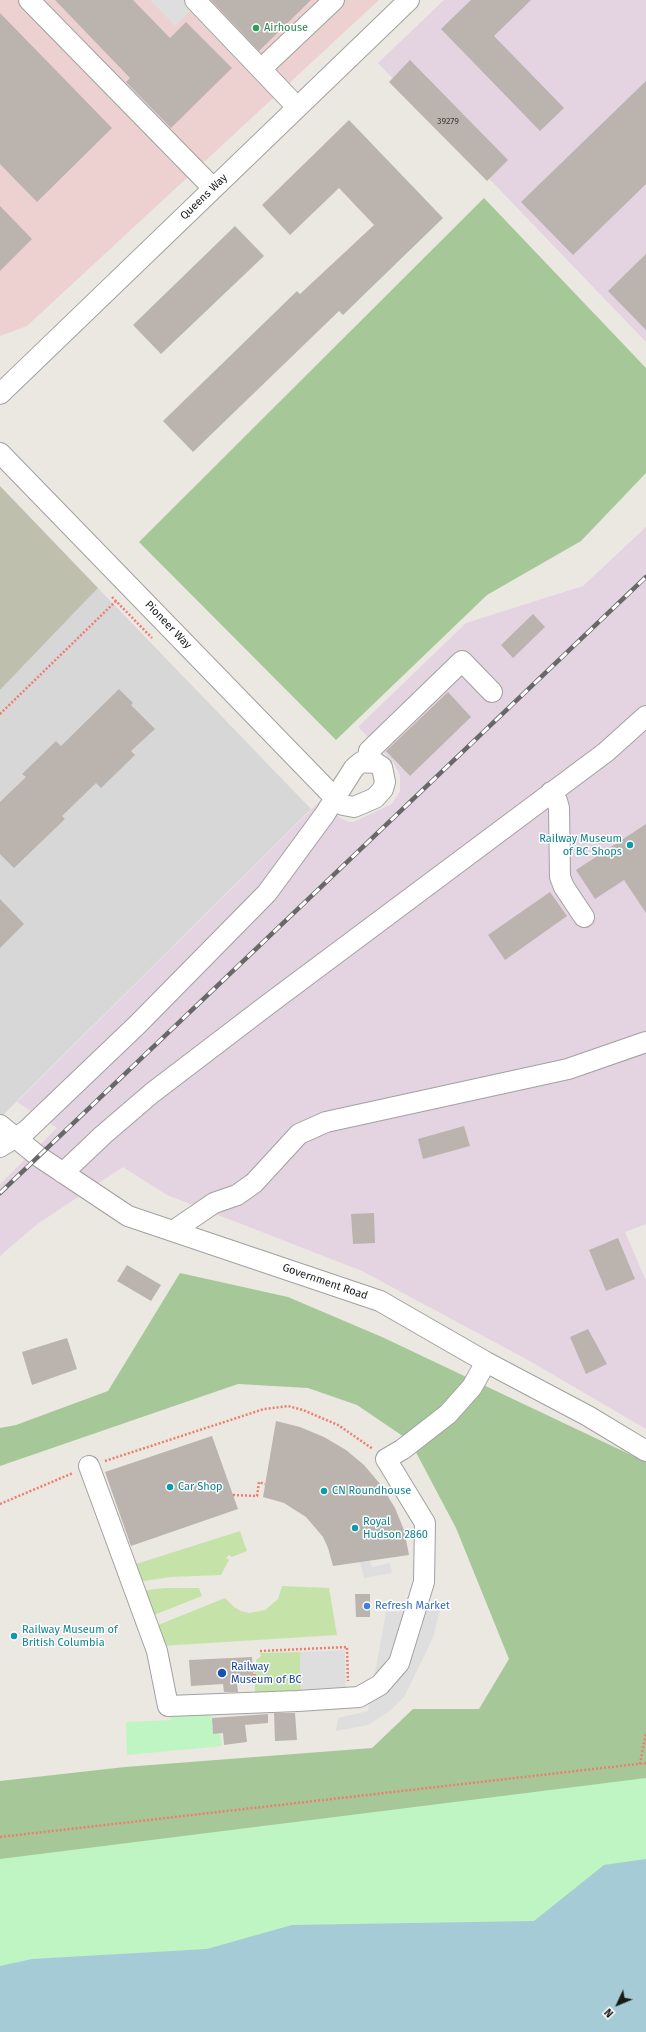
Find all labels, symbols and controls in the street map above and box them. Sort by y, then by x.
place label: Airhouse [264,21,308,35]
marker: Airhouse [251,23,261,33]
house number: 39279 [437,116,459,126]
street label: Queens Way [178,171,230,223]
street label: Pioneer Way [142,598,194,652]
place label: Railway Museum of BC Shops [539,832,622,858]
marker: Railway Museum of BC Shops [625,840,635,850]
street label: Government Road [281,1261,369,1303]
place label: Car Shop [178,1480,223,1494]
marker: Car Shop [165,1482,175,1492]
place label: CN Roundhouse [332,1484,411,1498]
marker: CN Roundhouse [319,1486,329,1496]
place label: Royal Hudson 2860 [363,1515,428,1541]
marker: Royal Hudson 2860 [350,1523,360,1533]
place label: Refresh Market [375,1599,450,1613]
marker: Refresh Market [362,1601,372,1611]
place label: Railway Museum of British Columbia [22,1623,118,1649]
marker: Railway Museum of British Columbia [9,1631,19,1641]
place label: Railway Museum of BC [231,1660,302,1686]
marker: Railway Museum of BC [216,1667,228,1679]
north arrow [598,1984,638,2024]
text: N [602,2006,616,2020]

